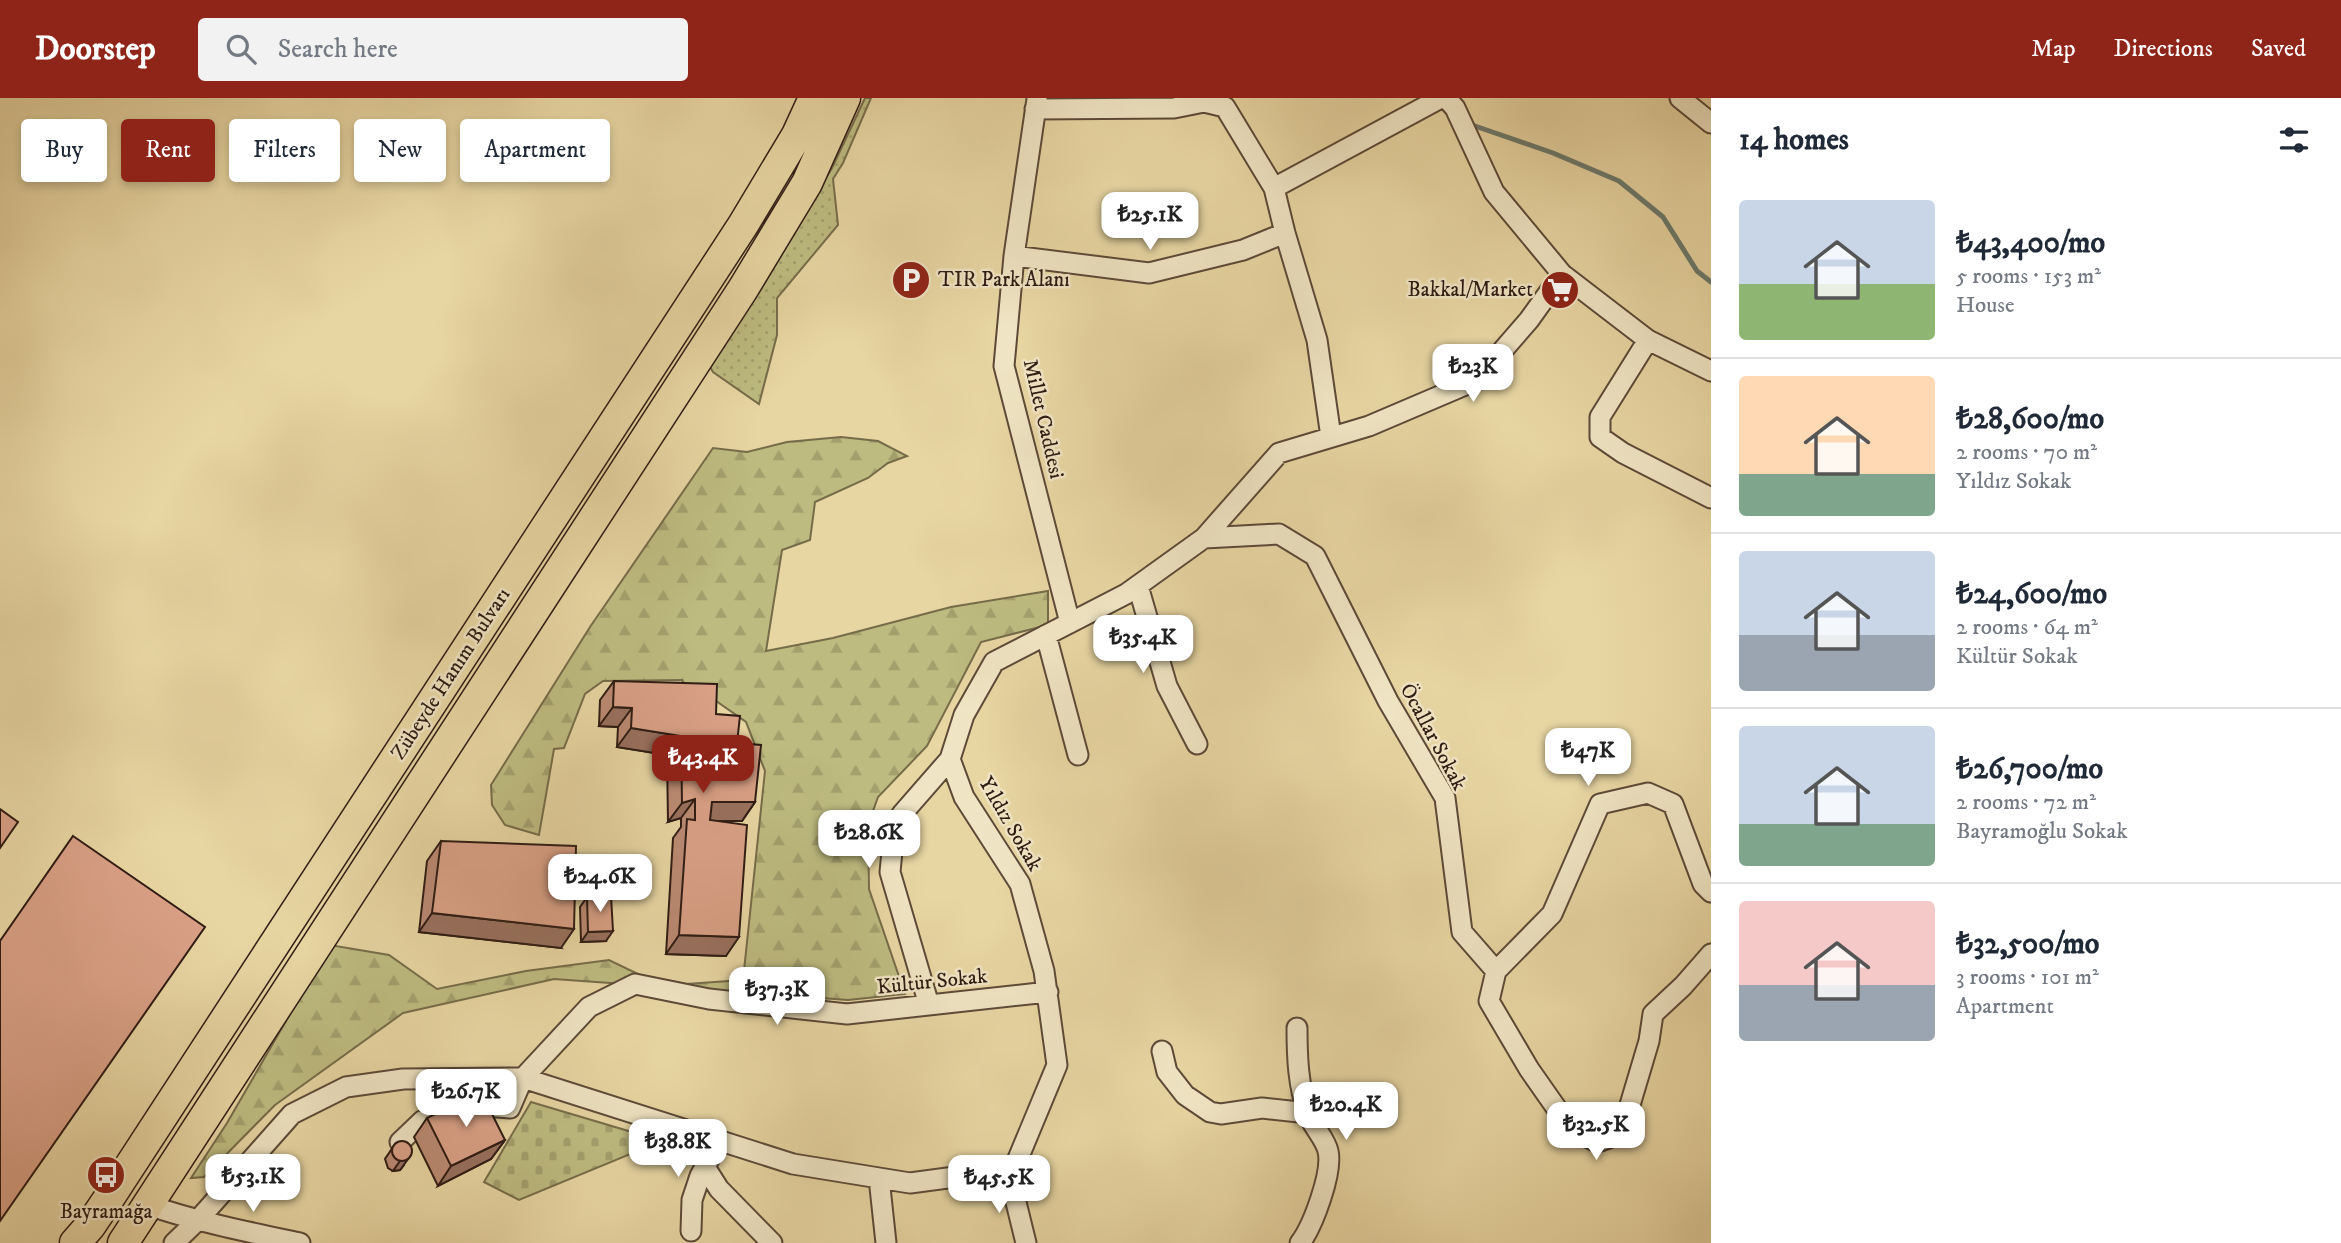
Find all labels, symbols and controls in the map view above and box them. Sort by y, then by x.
search box [198,18,688,81]
text: Doorstep [35,29,156,70]
icon: search [222,30,260,68]
text: Search here [278,33,398,66]
text: Map [2031,34,2076,64]
text: Directions [2114,34,2213,64]
text: Saved [2251,34,2306,64]
chip: Buy [21,119,107,182]
chip: Rent [121,119,215,182]
chip: Filters [229,119,340,182]
chip: New [354,119,446,182]
chip: Apartment [460,119,610,182]
icon: filters [2275,121,2313,159]
text: 14 homes [1739,122,1849,159]
pin: ₺25.1K [1093,192,1207,252]
text: ₺25.1K [1117,200,1183,229]
text: ₺43,400/mo [1956,225,2105,262]
icon: home [1795,228,1879,312]
parking icon: TIR Park Alanı [890,259,932,301]
text: 5 rooms · 153 m² [1956,262,2101,291]
place label: TIR Park Alanı [938,267,1070,293]
supermarket icon: Bakkal/Market [1539,269,1581,311]
place label: Bakkal/Market [1408,277,1533,303]
text: House [1956,291,2014,320]
pin: ₺23K [1432,344,1514,404]
text: ₺23K [1448,352,1498,381]
street label: Millet Caddesi [1017,357,1069,481]
text: ₺28,600/mo [1956,401,2104,438]
icon: home [1795,404,1879,488]
text: 2 rooms · 70 m² [1956,438,2097,467]
text: Yıldız Sokak [1956,467,2071,496]
text: ₺24,600/mo [1956,576,2107,613]
icon: home [1795,579,1879,663]
street label: Zübeyde Hanım Bulvarı [386,583,516,765]
text: 2 rooms · 64 m² [1956,613,2098,642]
pin: ₺35.4K [1086,616,1200,675]
text: ₺35.4K [1109,623,1177,652]
text: Kültür Sokak [1956,642,2078,671]
street label: Öcallar Sokak [1394,679,1473,796]
pin: ₺47K [1547,728,1629,788]
pin: ₺43.4K [646,736,760,795]
text: ₺47K [1561,736,1615,765]
text: ₺43.4K [668,743,738,772]
text: ₺26,700/mo [1956,751,2103,788]
icon: home [1795,754,1879,838]
street label: Yıldız Sokak [972,772,1048,877]
text: 2 rooms · 72 m² [1956,788,2096,817]
pin: ₺28.6K [812,810,926,870]
text: Bayramoğlu Sokak [1956,817,2128,846]
text: ₺28.6K [834,818,904,847]
pin: ₺24.6K [543,854,657,914]
text: ₺24.6K [564,862,636,891]
text: ₺32,500/mo [1956,926,2099,963]
icon: home [1795,929,1879,1013]
street label: Kültür Sokak [875,963,989,1001]
text: 3 rooms · 101 m² [1956,963,2099,992]
pin: ₺37.3K [720,968,834,1027]
text: ₺37.3K [745,975,809,1004]
text: Apartment [1956,992,2054,1021]
pin: ₺26.7K [409,1070,523,1129]
text: ₺26.7K [432,1077,500,1106]
pin: ₺20.4K [1289,1082,1403,1142]
text: ₺20.4K [1310,1090,1382,1119]
pin: ₺32.5K [1539,1102,1653,1162]
text: ₺32.5K [1563,1110,1629,1139]
pin: ₺38.8K [621,1119,735,1179]
text: ₺38.8K [645,1127,711,1156]
bus stop icon: Bayramağa [85,1154,127,1196]
pin: ₺53.1K [196,1154,310,1214]
pin: ₺45.5K [942,1156,1056,1215]
text: ₺53.1K [221,1162,285,1191]
text: ₺45.5K [964,1163,1034,1192]
place label: Bayramağa [60,1199,152,1225]

